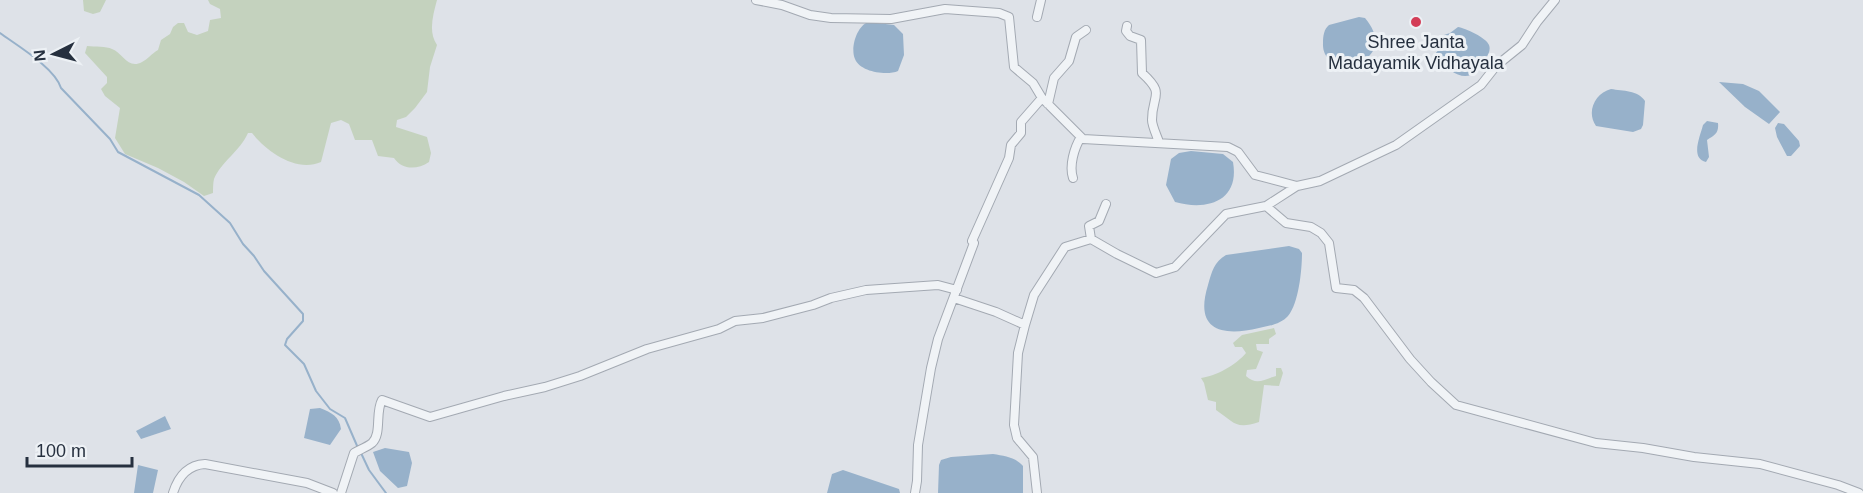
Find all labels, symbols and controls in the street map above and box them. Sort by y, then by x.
marker: Shree Janta Madayamik Vidhayala [1409,15,1423,29]
north arrow [24,24,84,84]
place label: Shree Janta Madayamik Vidhayala [1328,32,1505,73]
text: N [31,49,49,62]
scale bar [27,430,132,468]
text: 100 m [36,441,86,461]

